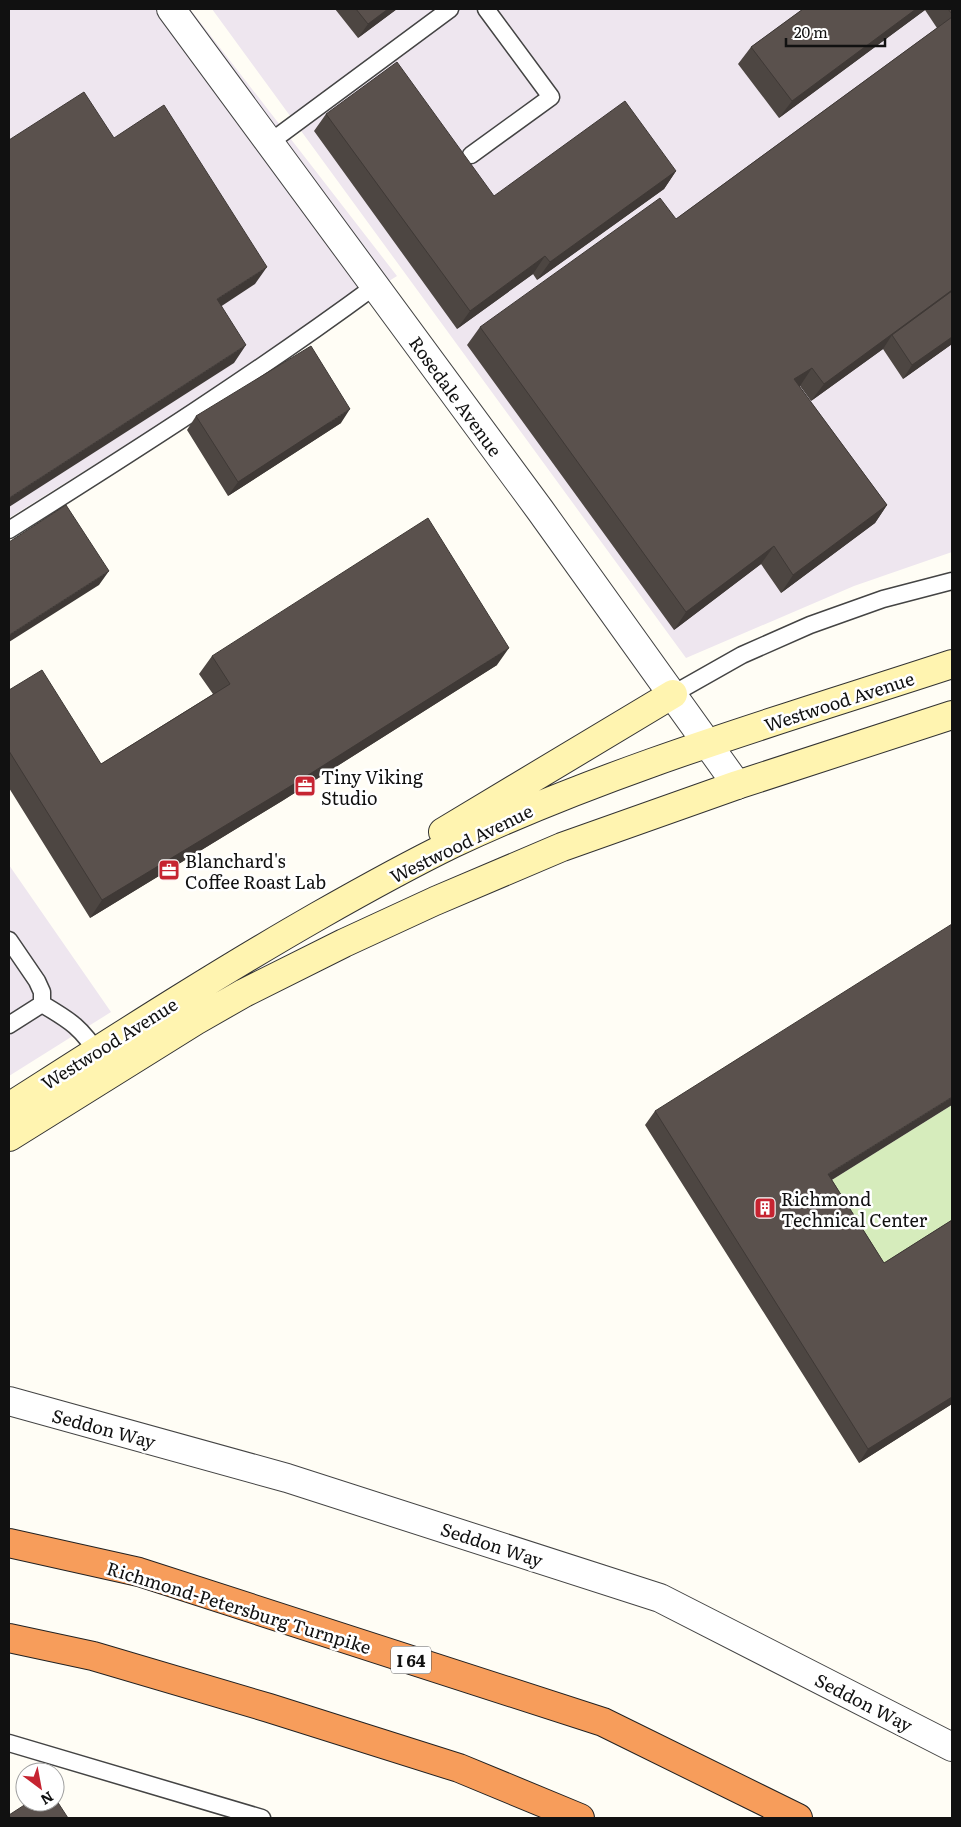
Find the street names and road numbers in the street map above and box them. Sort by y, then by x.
street label: Rosedale Avenue [403,330,509,462]
street label: Westwood Avenue [761,664,917,738]
street label: Westwood Avenue [385,797,537,889]
street label: Westwood Avenue [36,990,182,1096]
street label: Seddon Way [49,1401,159,1455]
street label: Seddon Way [437,1515,547,1573]
street label: Richmond-Petersburg Turnpike [103,1554,375,1660]
road number: I 64 [391,1646,431,1674]
street label: Seddon Way [811,1666,918,1738]

